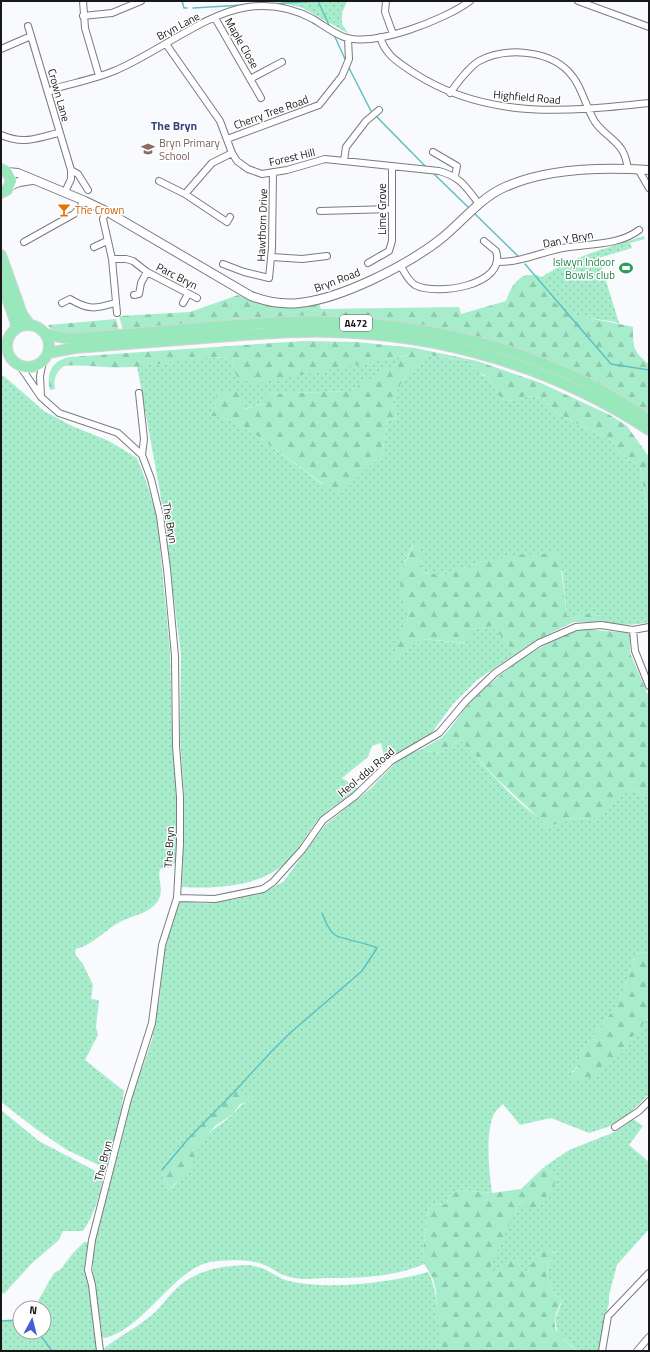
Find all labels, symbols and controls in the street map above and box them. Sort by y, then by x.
street label: Bryn Lane [154,8,203,44]
street label: Maple Close [221,15,263,72]
street label: Crown Lane [44,67,74,124]
street label: Highfield Road [493,86,562,108]
street label: Cherry Tree Road [231,91,311,133]
district label: The Bryn [151,116,197,135]
place label: Bryn Primary School [159,135,220,164]
school or university icon: Bryn Primary School [140,141,156,157]
street label: Forest Hill [267,144,317,170]
street label: Lime Grove [374,183,390,235]
street label: Hawthorn Drive [253,188,271,262]
bar icon: The Crown [56,202,72,218]
place label: The Crown [75,202,124,218]
street label: Dan Y Bryn [541,226,595,252]
place label: Islwyn Indoor Bowls club [553,254,615,283]
street label: Parc Bryn [153,259,201,293]
sports icon: Islwyn Indoor Bowls club [618,260,634,276]
street label: Bryn Road [312,264,362,296]
road number: A472 [340,315,372,331]
street label: The Bryn [159,501,181,545]
street label: Heol-ddu Road [334,743,398,801]
street label: The Bryn [160,826,178,868]
street label: The Bryn [90,1139,116,1183]
north arrow [12,1300,52,1340]
text: N [28,1302,38,1318]

